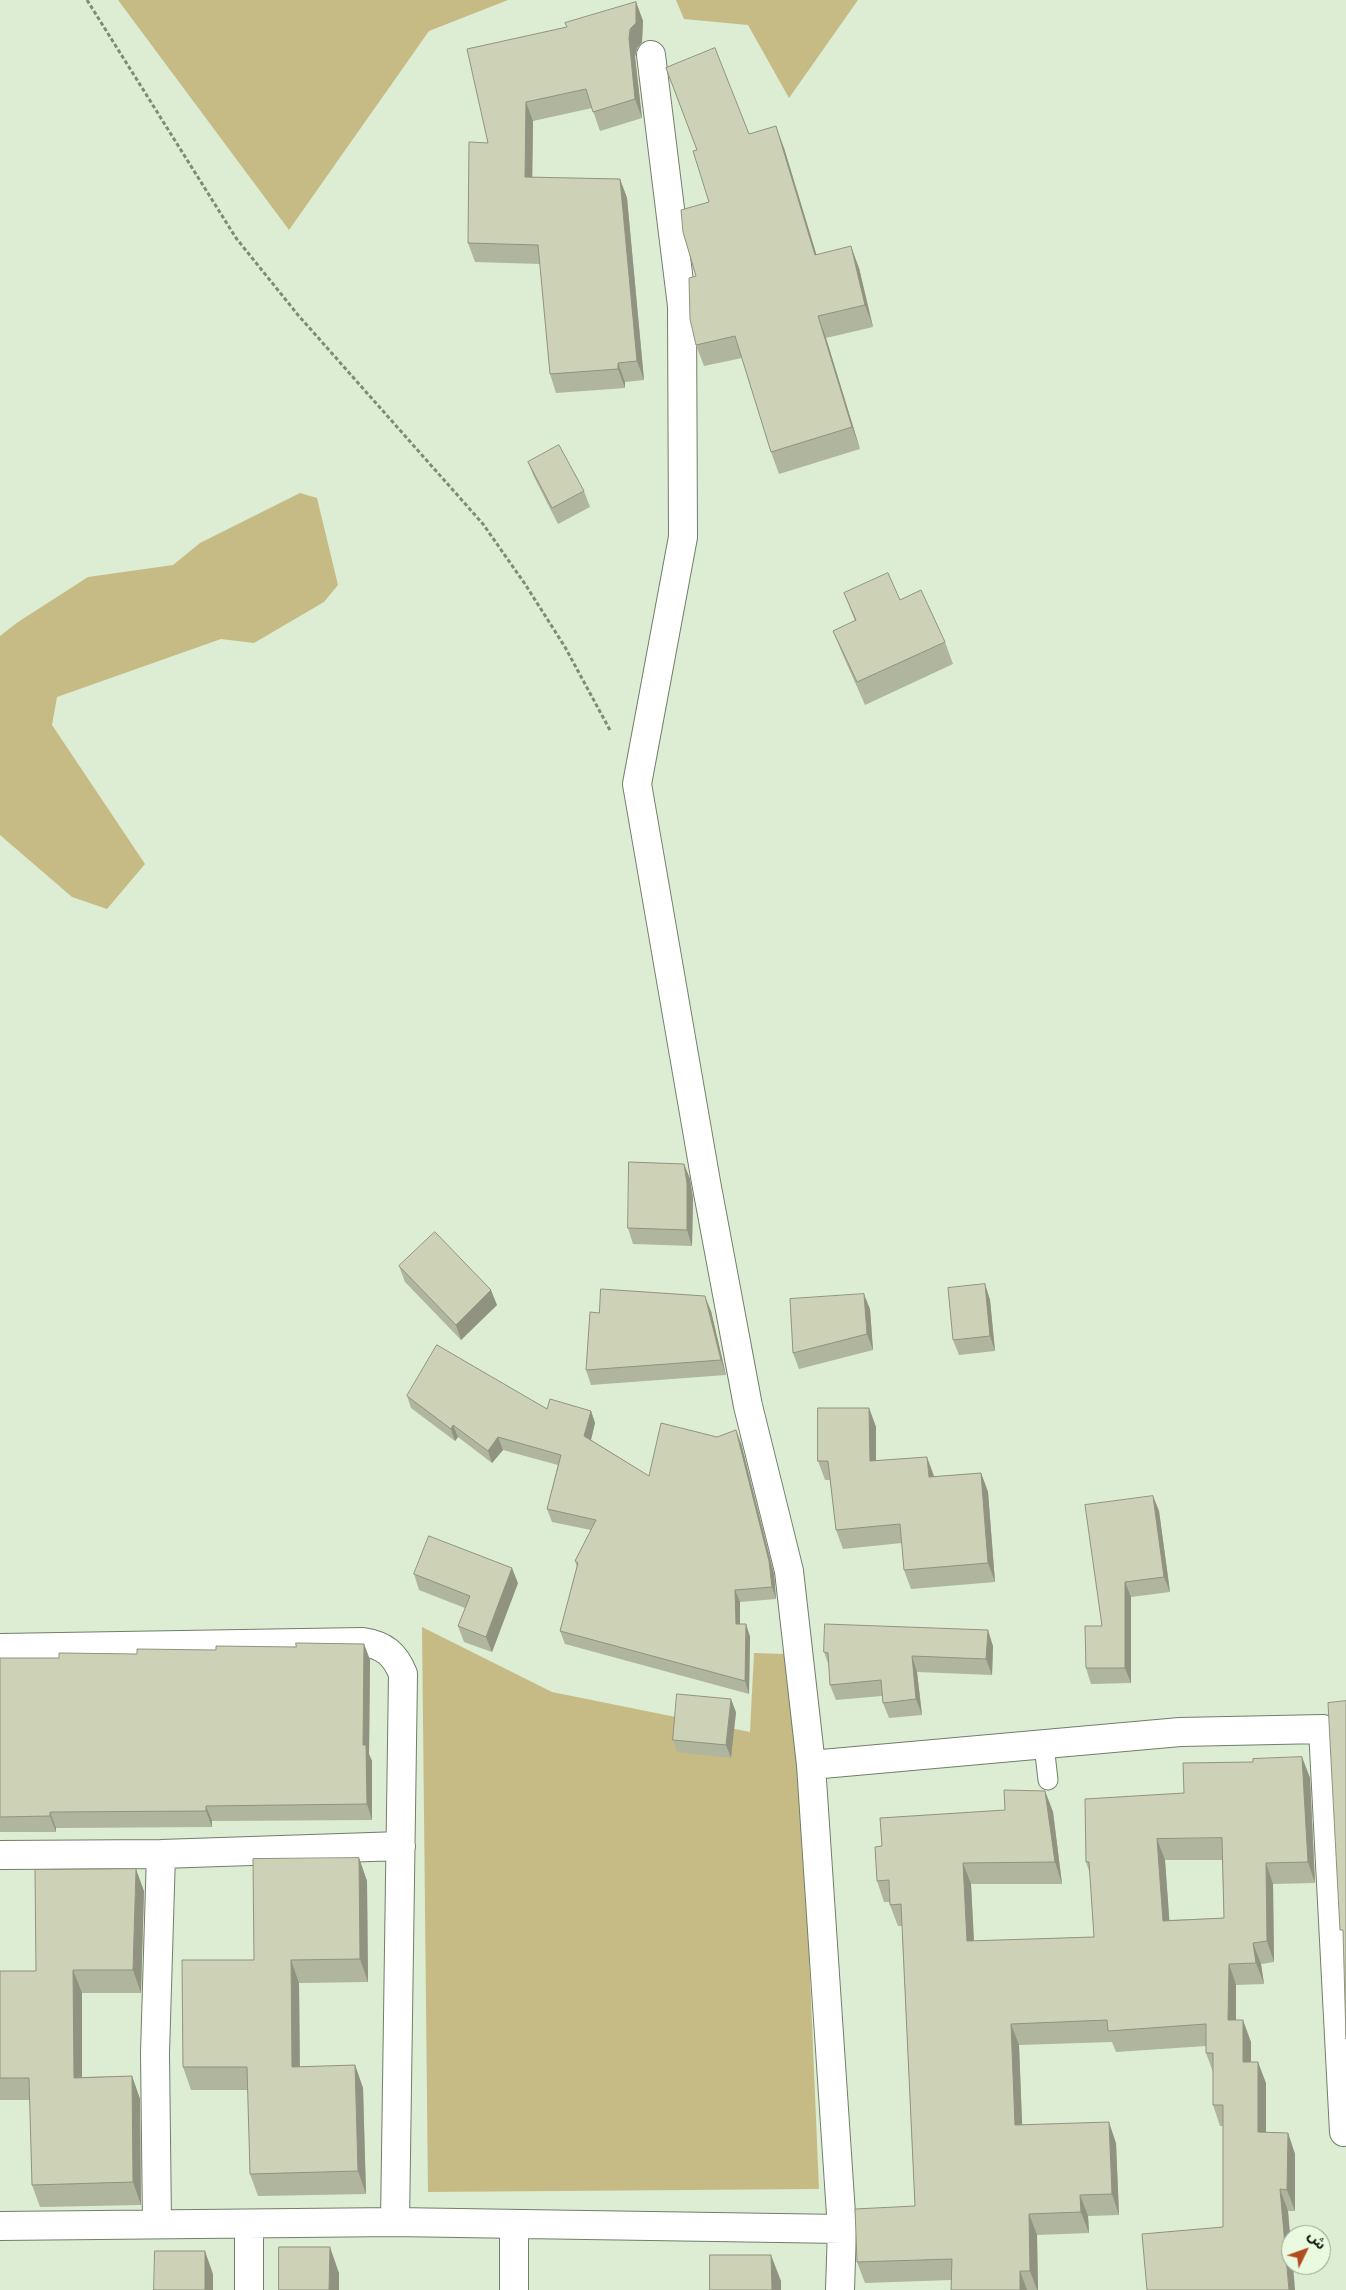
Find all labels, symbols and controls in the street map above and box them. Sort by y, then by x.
north arrow [1281,2225,1331,2275]
text: ش [1305,2229,1328,2252]

